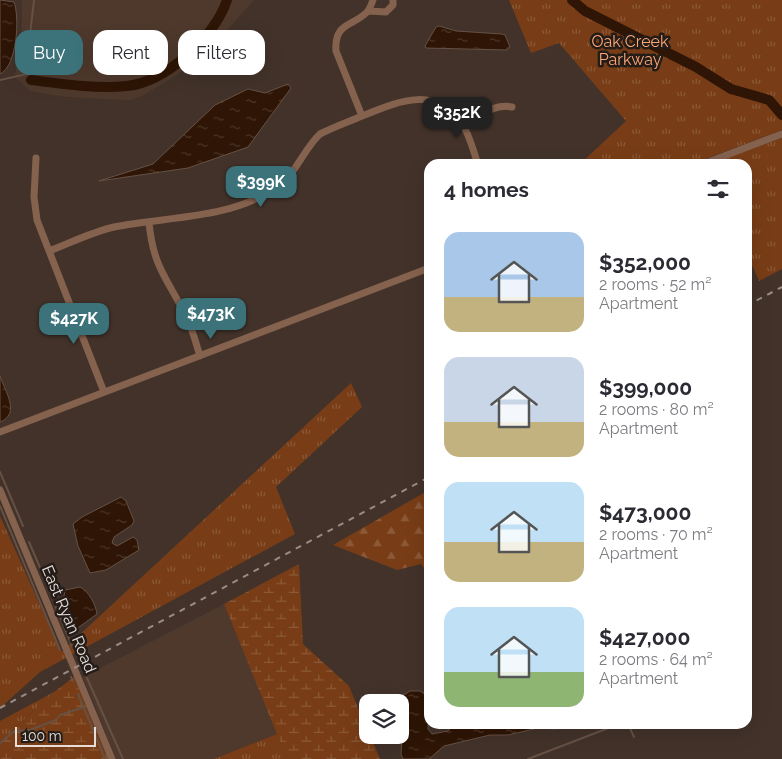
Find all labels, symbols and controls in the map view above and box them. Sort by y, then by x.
chip: Buy [15,30,83,75]
chip: Rent [93,30,168,75]
chip: Filters [178,30,265,75]
park label: Oak Creek Parkway [592,32,669,69]
pin: $352K [422,96,492,139]
text: $352K [433,103,481,122]
pin: $399K [226,166,296,208]
text: $399K [237,172,285,191]
icon: filters [704,175,732,203]
text: 4 homes [444,177,529,202]
text: $352,000 [599,250,691,275]
icon: home [484,252,544,312]
text: 2 rooms · 52 m² [599,275,711,294]
text: Apartment [599,294,678,313]
pin: $473K [176,298,246,340]
pin: $427K [39,302,109,345]
text: $473K [187,304,235,323]
text: $427K [50,309,98,328]
text: $399,000 [599,375,692,400]
icon: home [484,377,544,437]
text: 2 rooms · 80 m² [599,400,714,419]
text: Apartment [599,419,678,438]
text: $473,000 [599,500,691,525]
icon: home [484,502,544,562]
text: 2 rooms · 70 m² [599,525,713,544]
text: Apartment [599,544,678,563]
street label: East Ryan Road [38,562,100,676]
text: $427,000 [599,625,690,650]
icon: home [484,627,544,687]
text: 2 rooms · 64 m² [599,650,713,669]
text: Apartment [599,669,678,688]
map controls [359,694,409,744]
button: layers [359,694,409,744]
scale bar [15,724,96,747]
text: 100 m [22,728,62,744]

